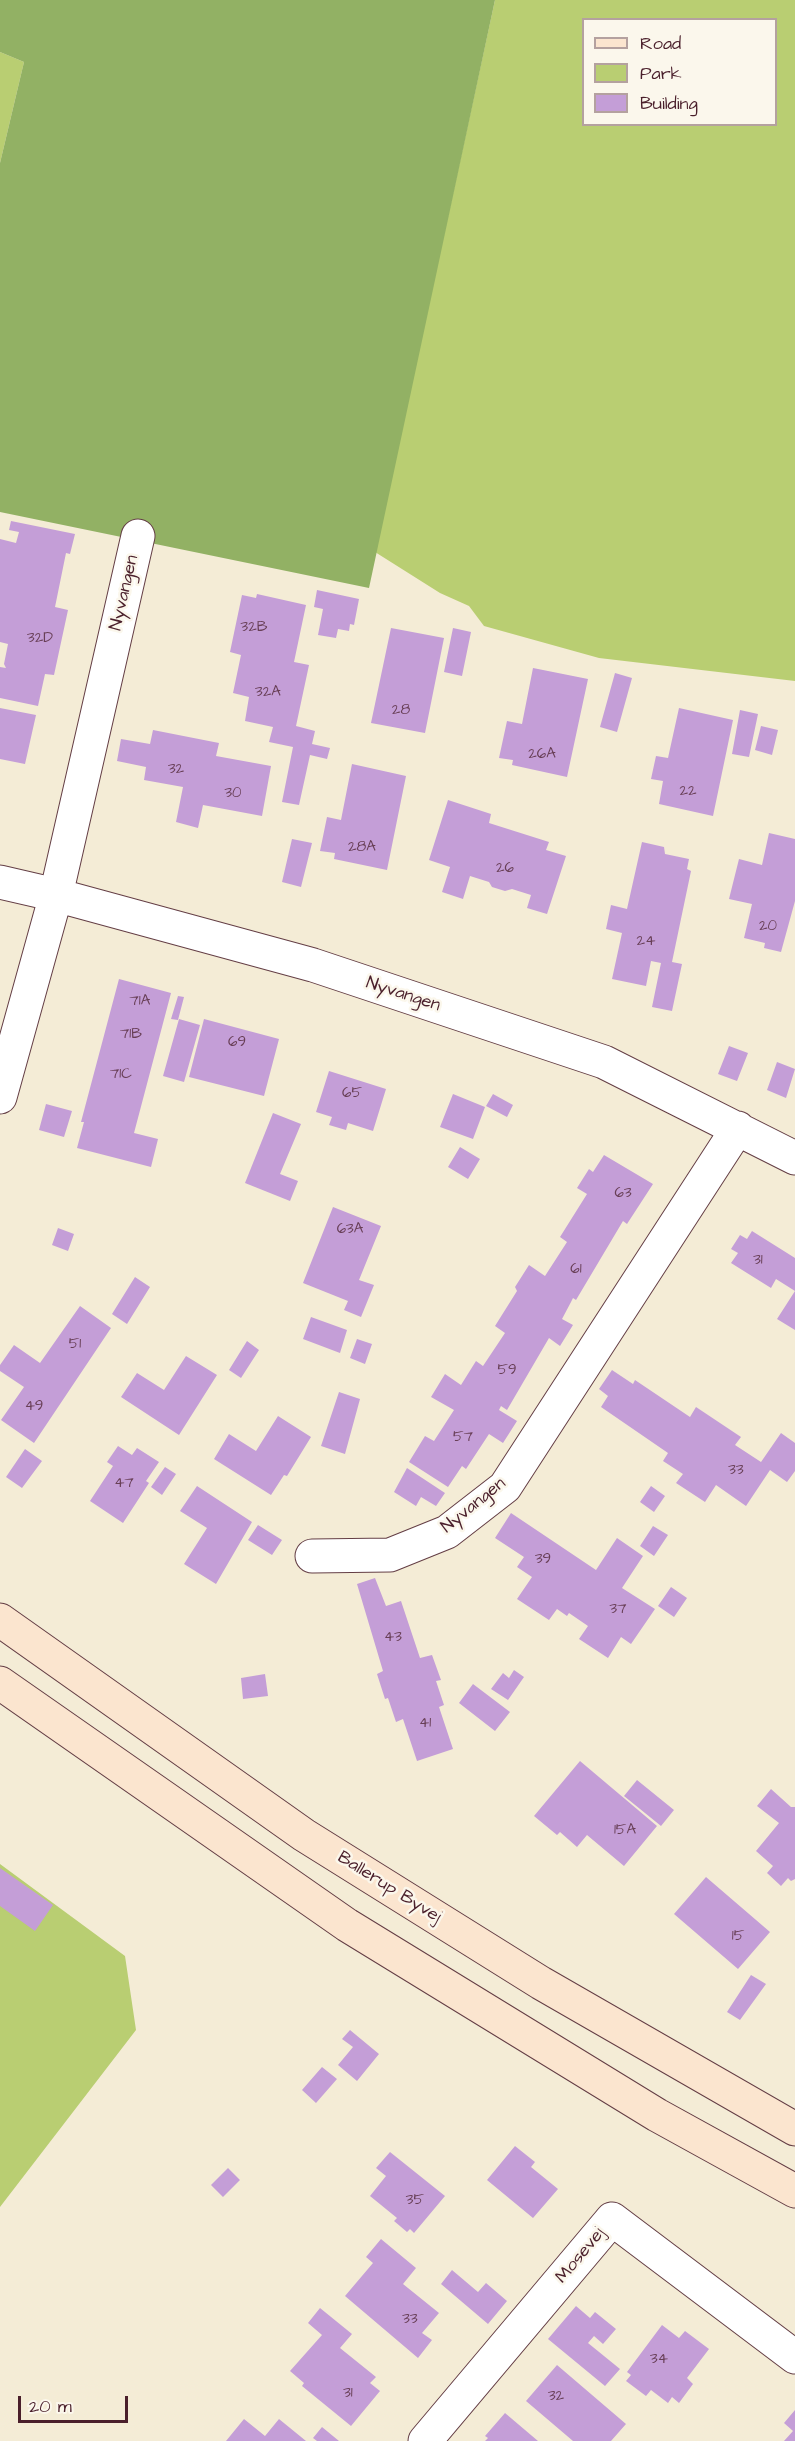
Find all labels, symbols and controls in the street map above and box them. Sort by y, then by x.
legend [582,18,777,126]
text: Road [640,31,681,56]
text: Park [640,61,682,86]
text: Building [640,91,698,116]
street label: Nyvangen [106,553,144,633]
house number: 32B [241,619,267,637]
house number: 32D [27,630,53,648]
house number: 32A [255,684,281,702]
house number: 28 [392,702,410,720]
house number: 26A [528,746,556,764]
house number: 32 [168,761,184,779]
house number: 22 [679,783,697,801]
house number: 30 [224,785,242,803]
house number: 28A [348,839,376,857]
house number: 26 [496,860,514,878]
house number: 20 [759,918,777,936]
house number: 24 [637,933,655,951]
street label: Nyvangen [363,973,443,1017]
house number: 71A [130,993,150,1011]
house number: 71B [120,1026,142,1044]
house number: 69 [228,1034,246,1052]
house number: 71C [110,1066,132,1084]
house number: 65 [342,1085,362,1103]
house number: 63 [614,1185,632,1203]
house number: 63A [337,1221,363,1239]
house number: 31 [753,1252,763,1270]
house number: 61 [570,1261,582,1279]
house number: 51 [69,1336,81,1354]
house number: 59 [497,1362,517,1380]
house number: 49 [25,1398,43,1416]
house number: 57 [453,1429,473,1447]
house number: 33 [728,1462,744,1480]
street label: Nyvangen [437,1473,511,1539]
house number: 47 [114,1475,134,1493]
house number: 39 [535,1551,551,1569]
house number: 37 [610,1601,626,1619]
house number: 43 [384,1629,402,1647]
house number: 41 [419,1715,431,1733]
house number: 15A [614,1822,636,1840]
street label: Ballerup Byvej [333,1847,445,1929]
house number: 15 [732,1928,744,1946]
house number: 35 [406,2192,424,2210]
street label: Mosevej [551,2224,611,2288]
house number: 33 [402,2311,418,2329]
house number: 34 [650,2351,668,2369]
scale bar [21,2384,130,2422]
house number: 31 [343,2385,353,2403]
house number: 32 [548,2388,564,2406]
text: 20 m [29,2394,72,2419]

